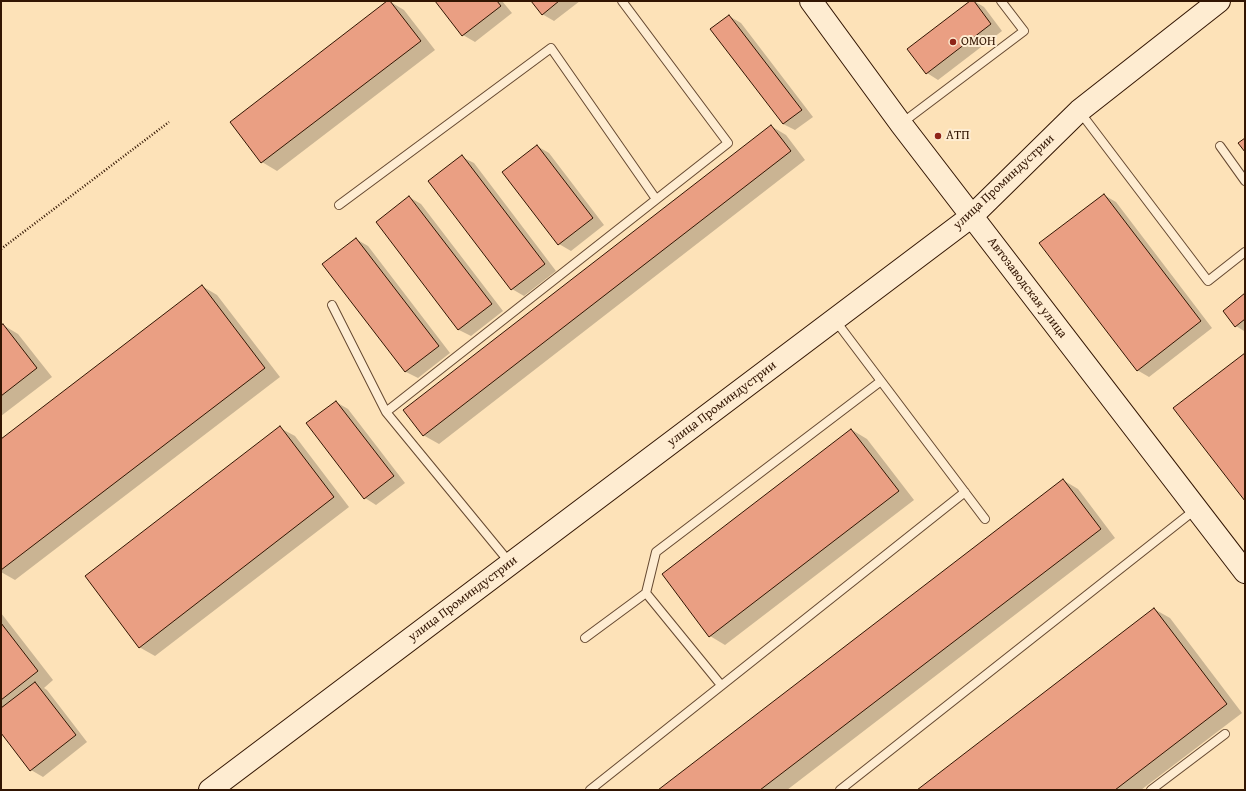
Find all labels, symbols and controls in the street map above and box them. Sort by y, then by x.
place label: ОМОН [961,34,996,50]
marker: ОМОН [948,37,958,47]
place label: АТП [946,128,970,144]
marker: АТП [933,131,943,141]
street label: улица Проминдустрии [950,131,1058,233]
street label: Автозаводская улица [984,234,1070,342]
street label: улица Проминдустрии [664,358,780,450]
street label: улица Проминдустрии [405,553,521,645]

